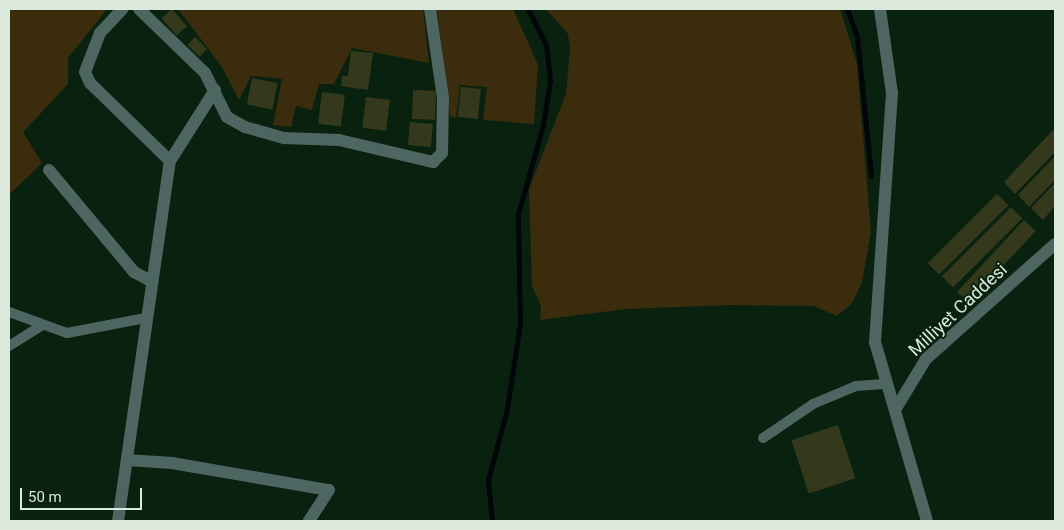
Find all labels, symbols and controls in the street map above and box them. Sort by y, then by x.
street label: Milliyet Caddesi [904,259,1012,361]
scale bar [22,478,145,510]
text: 50 m [28,488,62,506]

